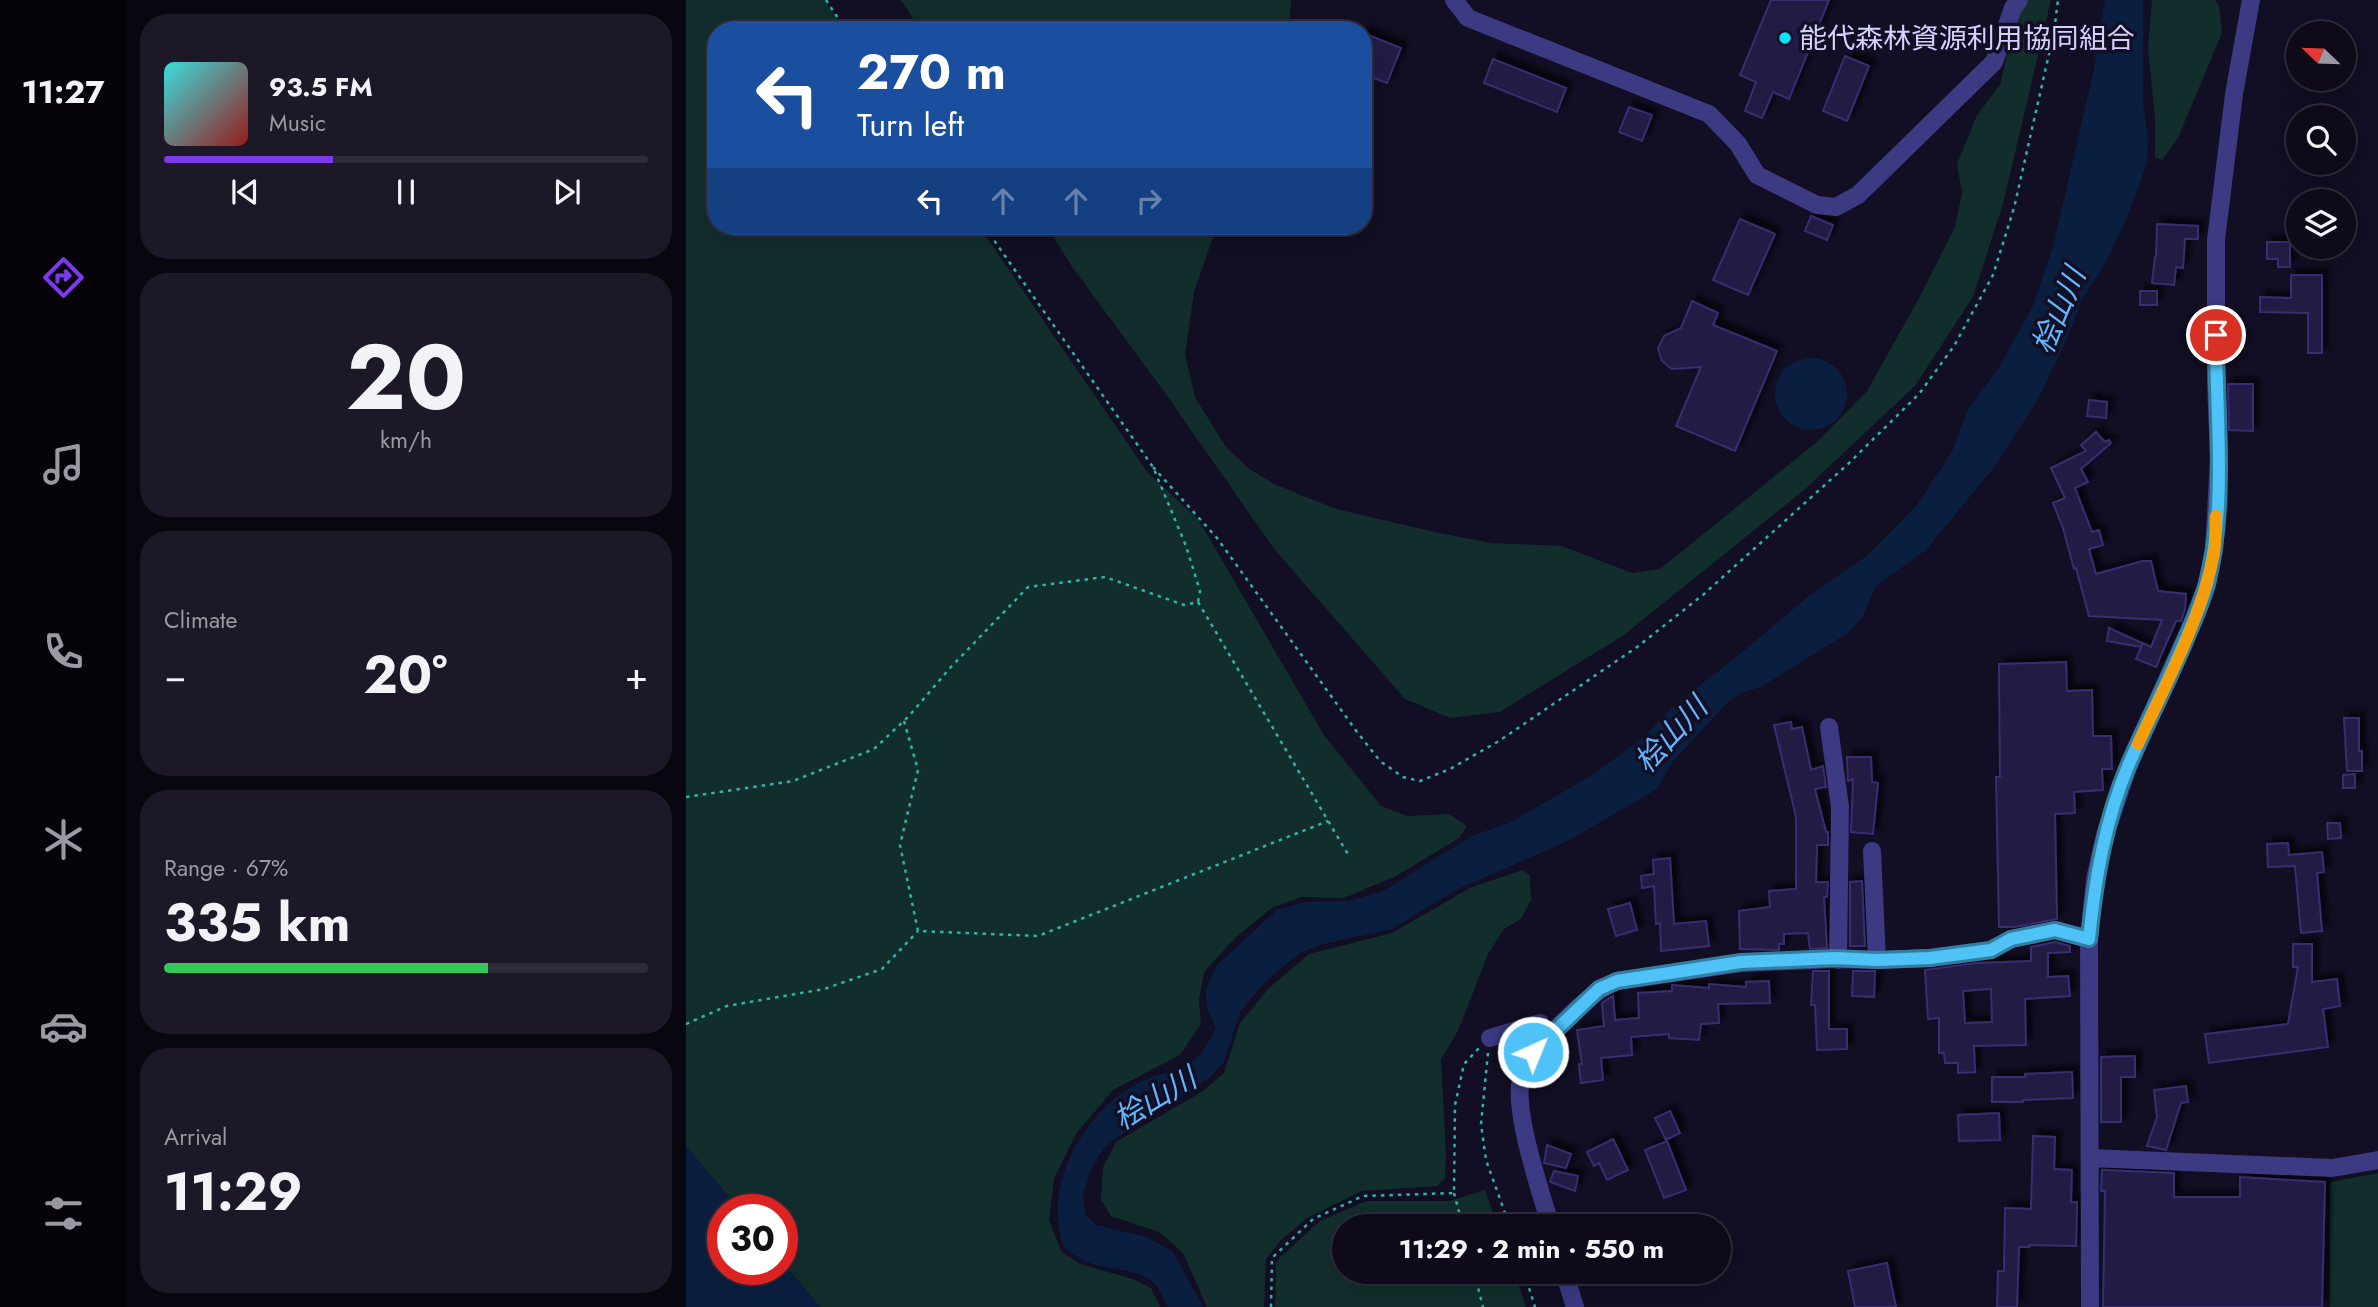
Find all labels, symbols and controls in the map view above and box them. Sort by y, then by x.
place label: 能代森林資源利用協同組合 [1799,18,2135,59]
north arrow [2286,21,2356,91]
map controls [2286,21,2356,259]
marker: 能代森林資源利用協同組合 [1777,30,1793,46]
text: 270 m [857,37,1006,107]
icon: left [742,49,833,140]
text: 93.5 FM [269,68,373,106]
text: 11:27 [21,69,105,115]
text: Turn left [857,102,964,148]
button: search [2286,105,2356,175]
text: Music [269,106,326,140]
icon: previous [226,173,264,211]
icon: pause [387,173,425,211]
icon: next [548,173,586,211]
icon: left [911,182,949,220]
icon: ahead [984,182,1022,220]
icon: ahead [1057,182,1095,220]
icon: right [1130,182,1168,220]
button: layers [2286,189,2356,259]
icon: directions [39,253,88,302]
water label: 桧山川 [2021,258,2097,361]
pin [2186,305,2246,365]
text: 20 [346,312,466,443]
icon: arrive [2197,316,2235,354]
text: km/h [380,423,432,457]
icon: music [39,440,88,489]
text: Climate [164,603,237,637]
icon: phone [39,627,88,676]
text: 20° [364,637,448,713]
text: − [164,648,186,703]
text: + [625,648,648,703]
water label: 桧山川 [1624,685,1719,782]
icon: climate [39,815,88,864]
text: Range · 67% [164,851,288,885]
text: 335 km [164,885,350,961]
icon: car [39,1002,88,1051]
position arrow [1496,1015,1570,1089]
water label: 桧山川 [1105,1055,1207,1140]
text: Arrival [164,1120,227,1154]
text: 11:29 [164,1154,303,1230]
icon: filters [39,1189,88,1238]
speed limit sign: 30 [707,1194,798,1285]
text: 11:29 · 2 min · 550 m [1399,1230,1664,1268]

